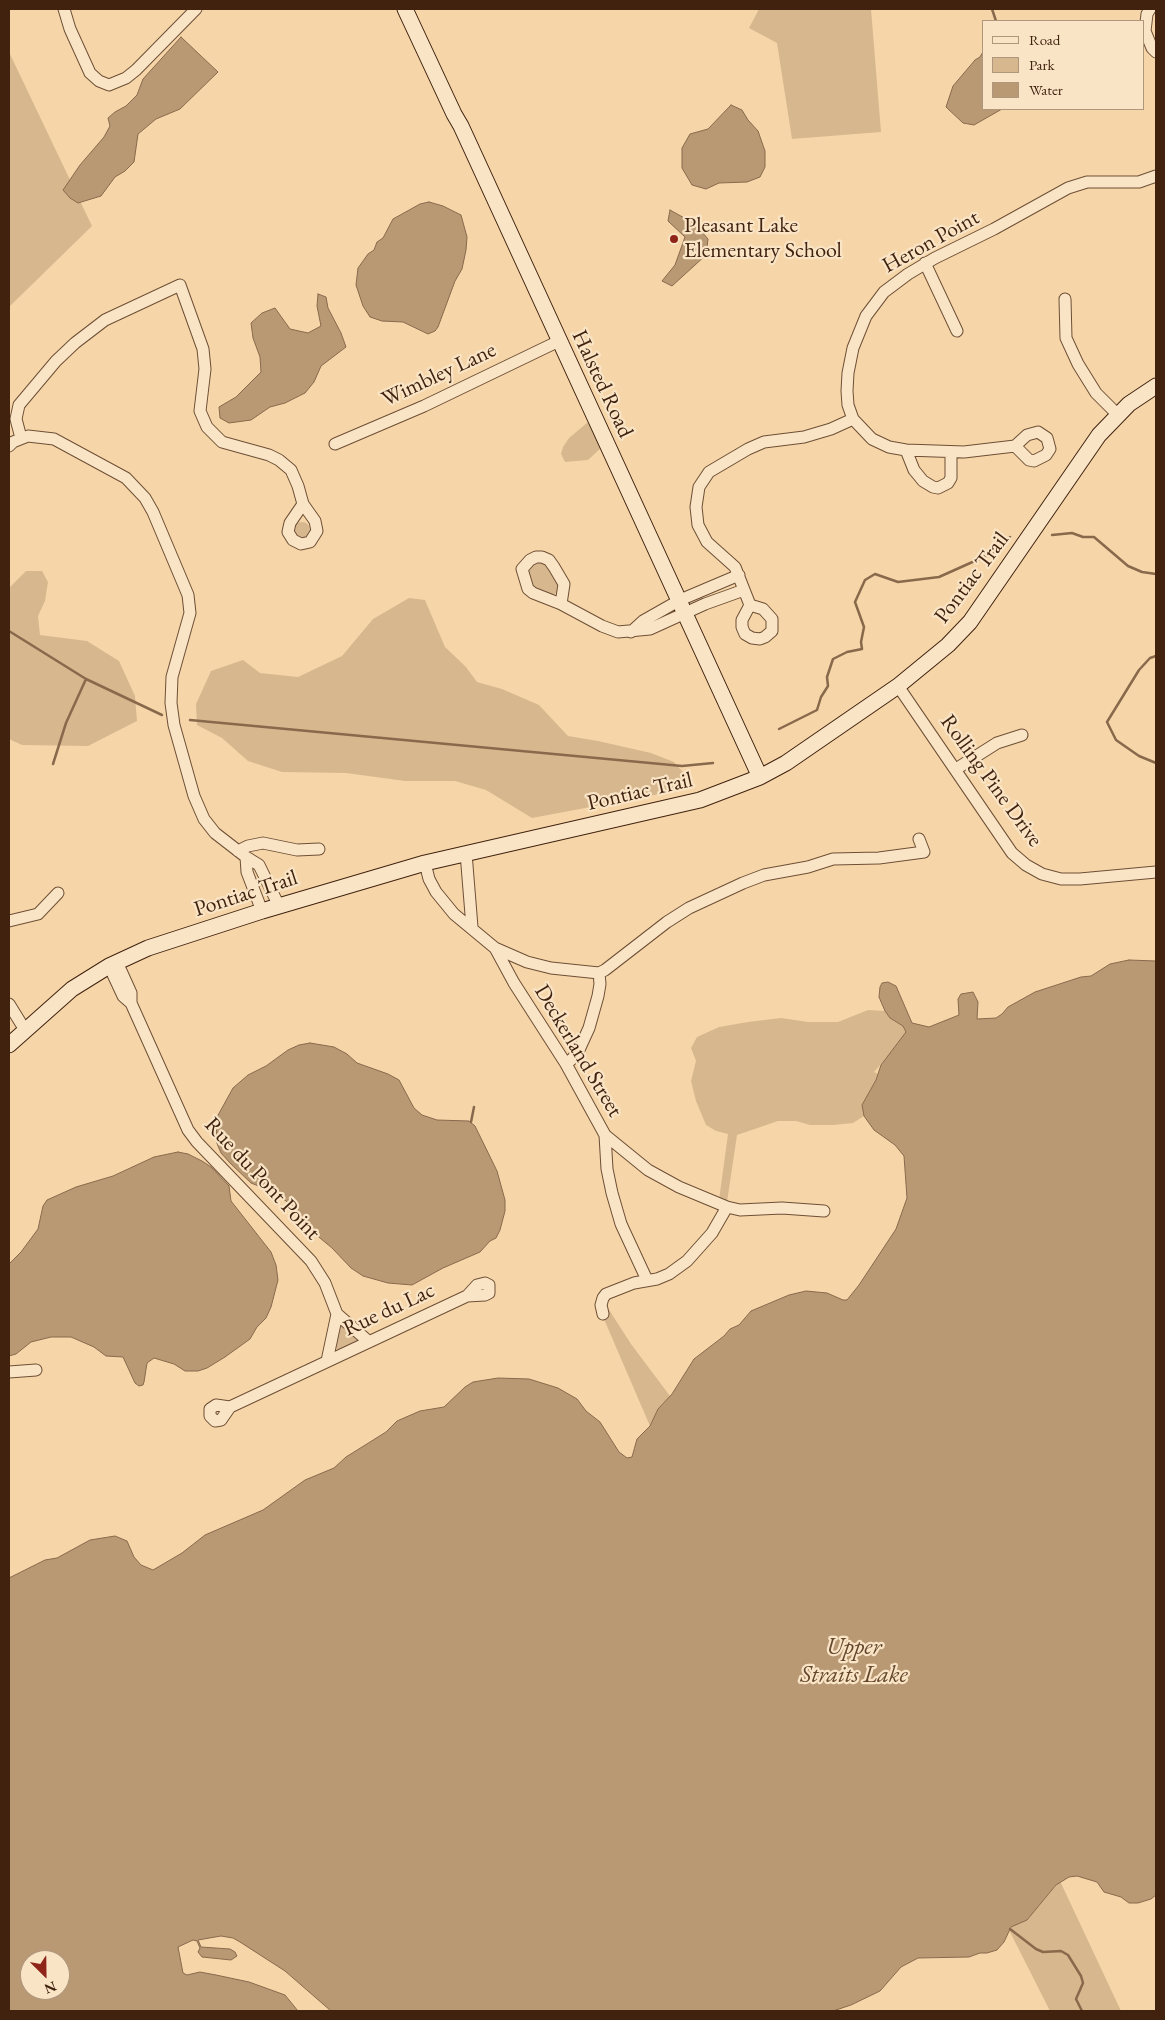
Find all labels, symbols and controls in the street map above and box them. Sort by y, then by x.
legend [982,20,1145,110]
text: Road [1029,30,1060,49]
text: Park [1029,55,1055,74]
text: Water [1029,80,1063,99]
street label: Heron Point [878,205,984,279]
place label: Pleasant Lake Elementary School [684,213,842,264]
marker: Pleasant Lake Elementary School [668,233,680,245]
street label: Halsted Road [566,326,638,442]
street label: Wimbley Lane [378,337,500,413]
street label: Pontiac Trail [929,527,1015,629]
street label: Rolling Pine Drive [934,710,1048,852]
street label: Pontiac Trail [585,767,695,817]
street label: Pontiac Trail [191,865,301,923]
street label: Deckerland Street [528,980,628,1122]
street label: Rue du Pont Point [198,1112,326,1246]
street label: Rue du Lac [339,1277,439,1343]
water label: Upper Straits Lake [800,1633,908,1689]
north arrow [20,1950,70,2000]
text: N [42,1977,59,1998]

